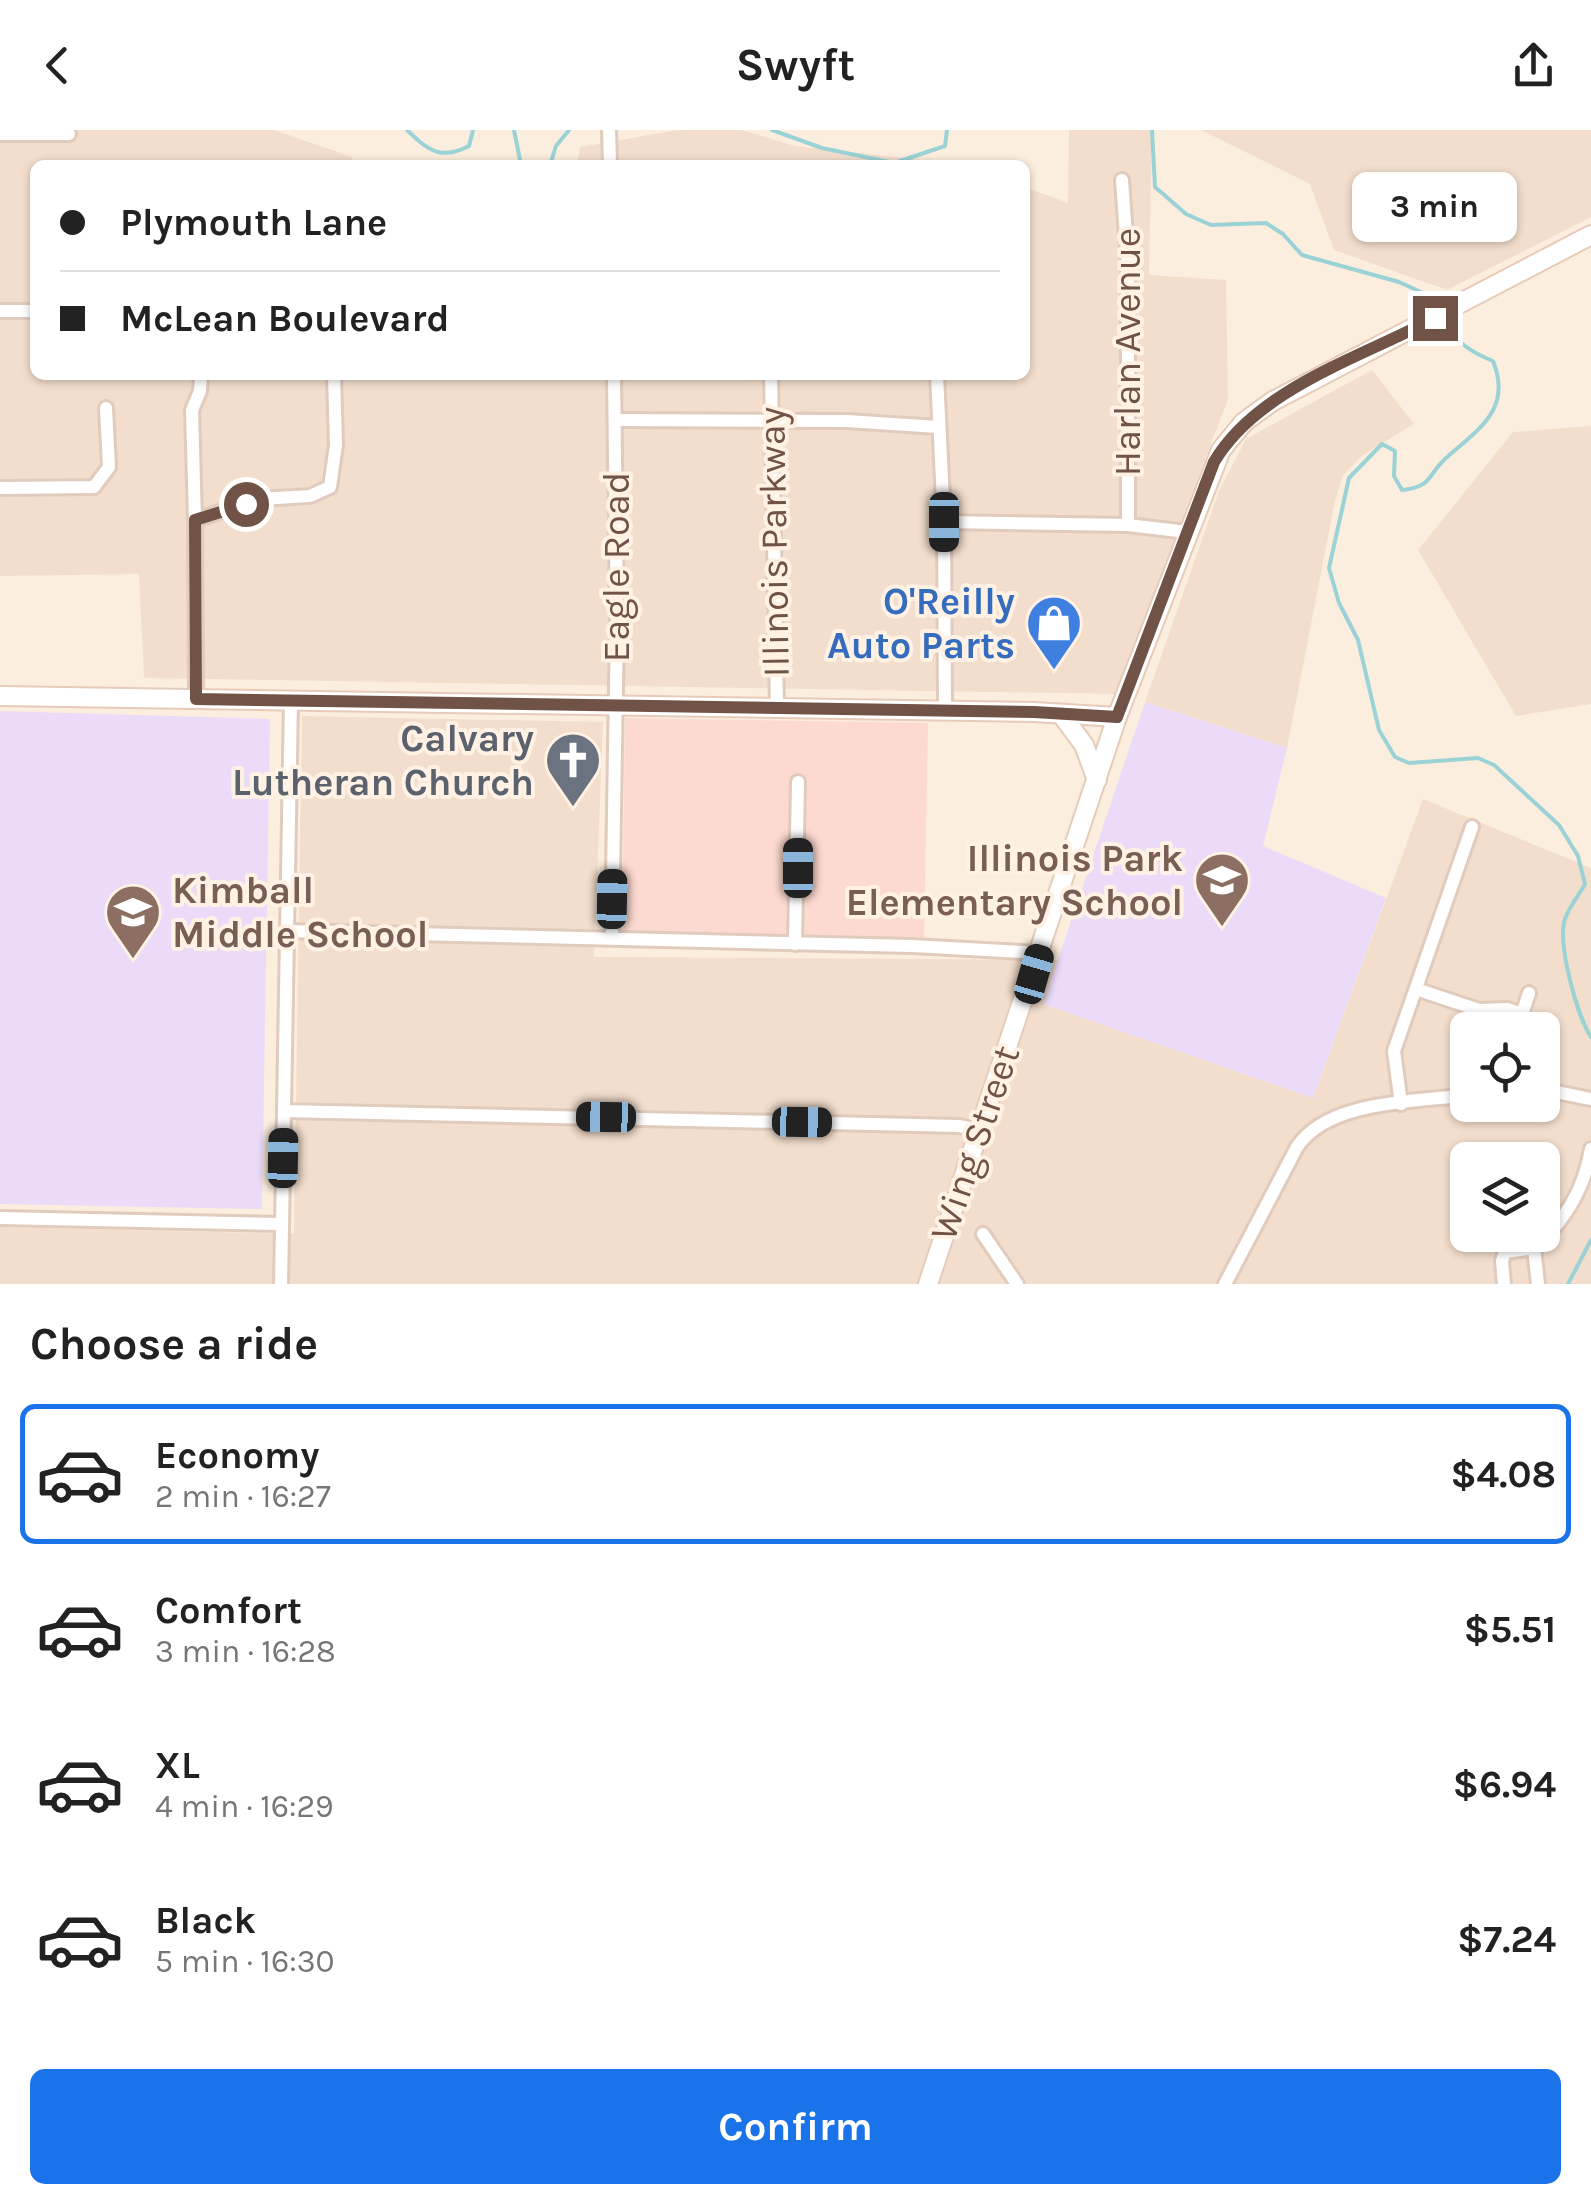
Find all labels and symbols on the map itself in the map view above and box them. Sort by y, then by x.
callout: 3 min [1352,173,1518,243]
street label: Harlan Avenue [1105,228,1150,476]
route end [1413,296,1458,341]
street label: Illinois Parkway [749,406,799,678]
street label: Eagle Road [594,472,639,662]
route start [224,482,269,527]
car [929,492,959,552]
place label: O'Reilly Auto Parts [827,579,1015,668]
shop icon: O'Reilly Auto Parts [1024,593,1084,672]
place label: Calvary Lutheran Church [232,716,534,805]
church icon: Calvary Lutheran Church [543,730,603,809]
place label: Illinois Park Elementary School [846,836,1183,925]
car [783,838,813,898]
school or university icon: Illinois Park Elementary School [1192,850,1252,929]
place label: Kimball Middle School [172,868,428,957]
car [596,869,628,929]
school or university icon: Kimball Middle School [103,882,163,961]
car [1011,941,1057,1007]
street label: Wing Street [921,1040,1029,1246]
car [576,1101,636,1133]
car [772,1106,832,1138]
car [267,1128,299,1188]

